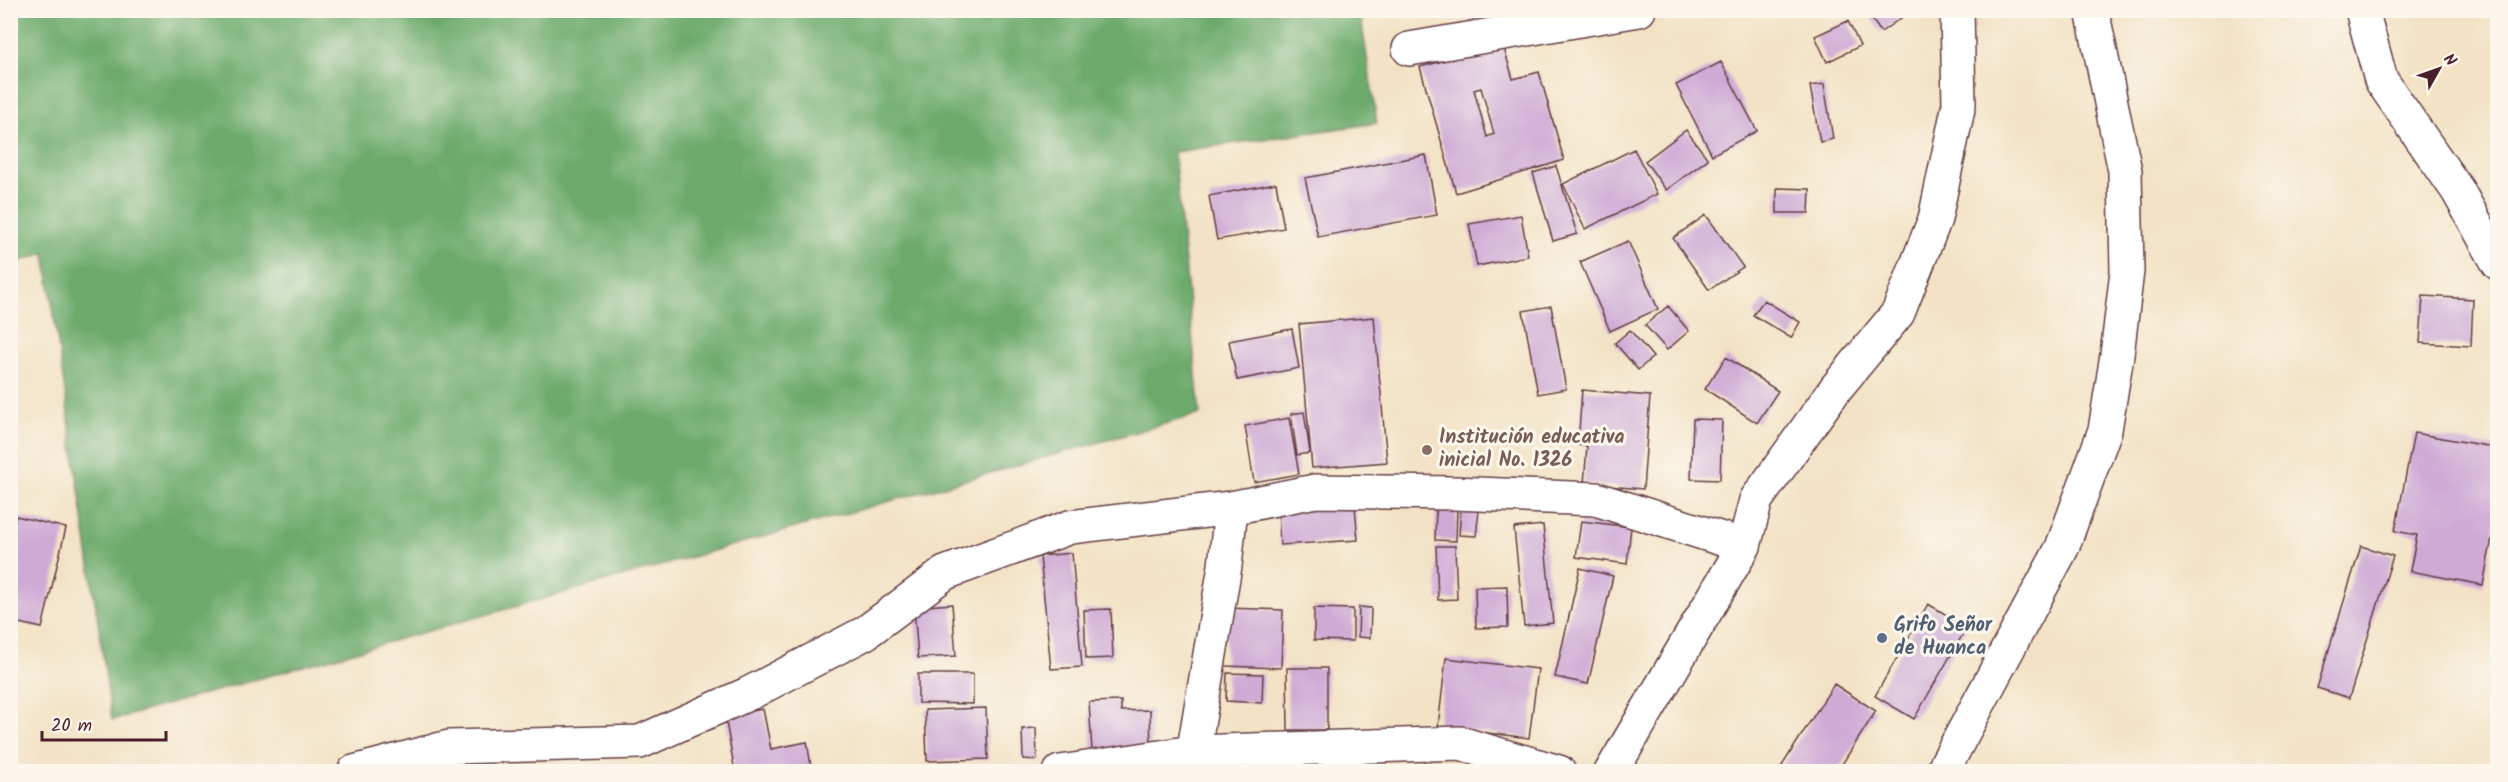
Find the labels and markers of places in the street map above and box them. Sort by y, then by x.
place label: Institución educativa inicial No. 1326 [1439,422,1624,477]
marker: Institución educativa inicial No. 1326 [1420,443,1434,457]
place label: Grifo Señor de Huanca [1894,610,1993,665]
marker: Grifo Señor de Huanca [1875,631,1889,645]

